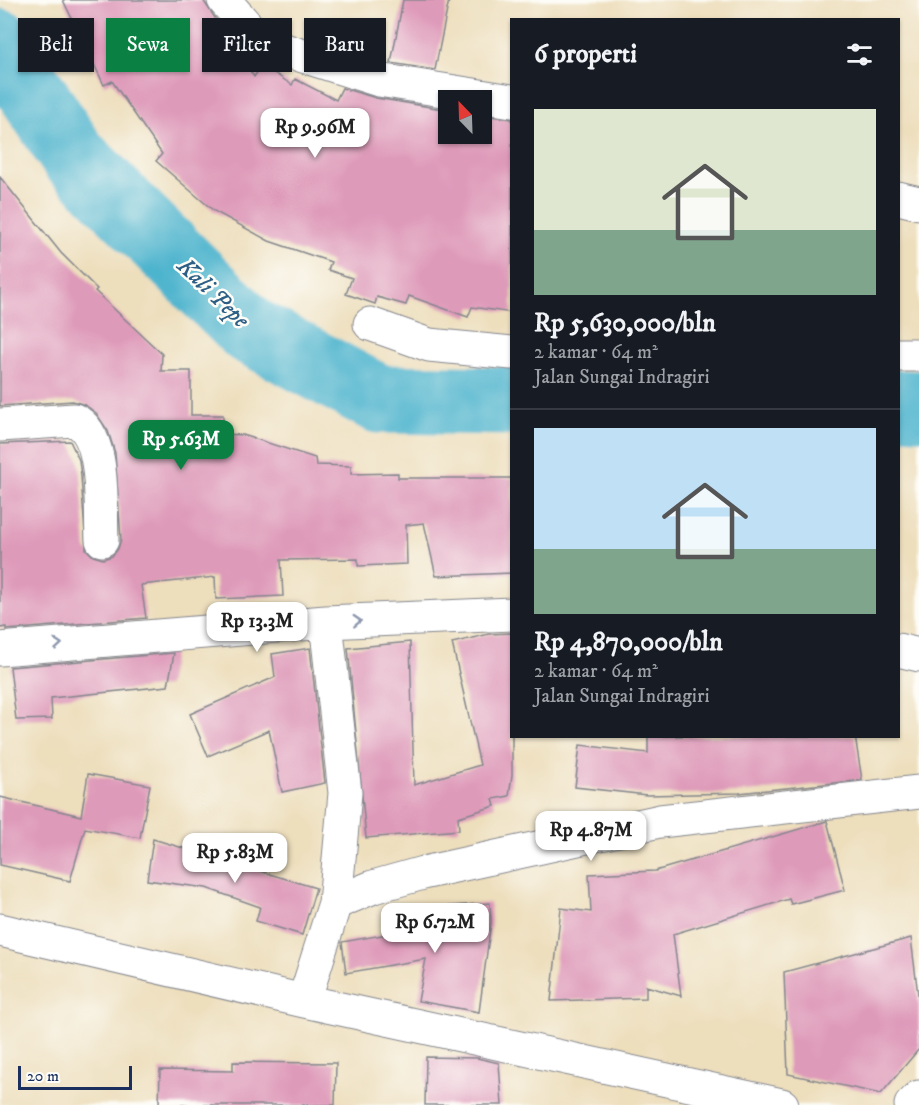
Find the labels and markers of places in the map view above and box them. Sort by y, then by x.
pin: Rp 9.96M [253,108,377,159]
pin: Rp 5.63M [119,420,243,471]
pin: Rp 13.3M [195,602,319,653]
pin: Rp 4.87M [529,811,653,862]
pin: Rp 5.83M [173,833,297,884]
pin: Rp 6.72M [373,903,497,954]

